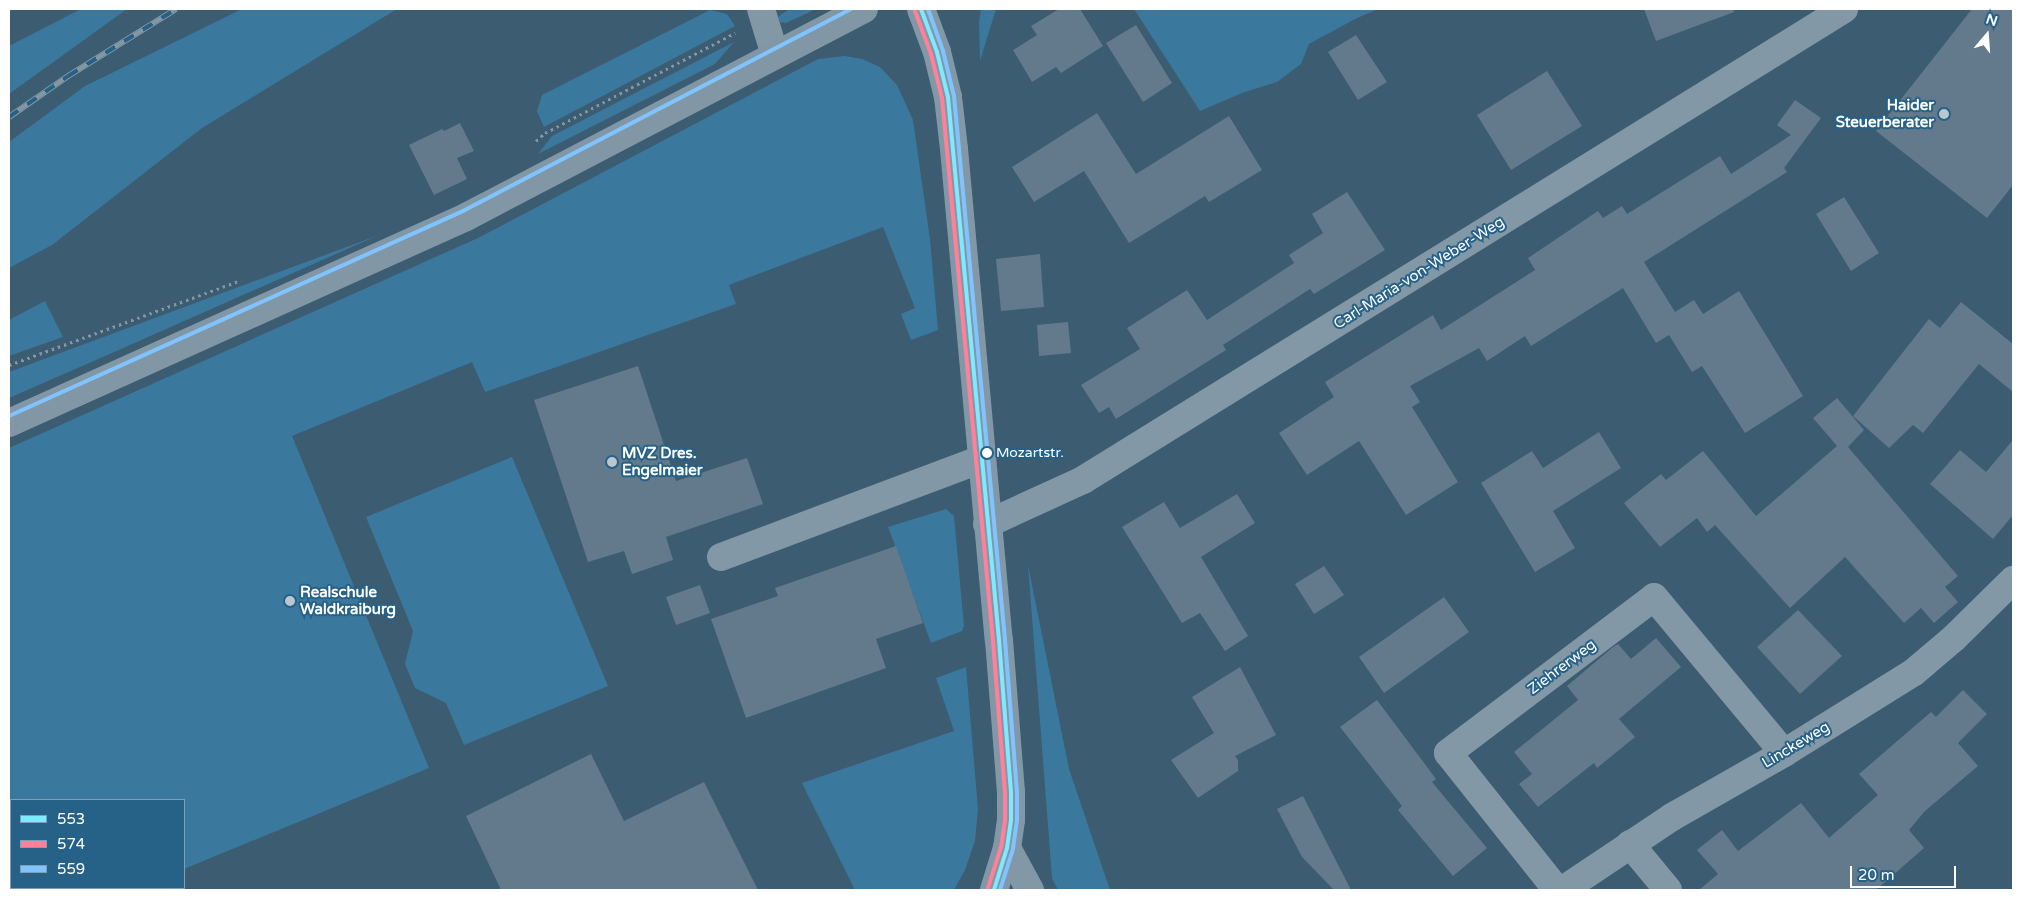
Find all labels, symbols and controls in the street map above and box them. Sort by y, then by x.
north arrow [1962,10,2012,60]
text: N [1984,10,2000,30]
place label: Haider Steuerberater [1836,96,1934,131]
marker: Haider Steuerberater [1938,108,1950,120]
street label: Carl-Maria-von-Weber-Weg [1330,213,1508,333]
place label: MVZ Dres. Engelmaier [622,444,702,479]
place label: Mozartstr. [996,445,1064,461]
marker: Mozartstr. [982,448,992,458]
marker: MVZ Dres. Engelmaier [606,456,618,468]
place label: Realschule Waldkraiburg [300,583,396,618]
marker: Realschule Waldkraiburg [284,595,296,607]
street label: Ziehrerweg [1524,636,1600,698]
street label: Linckeweg [1759,718,1833,772]
legend [10,799,185,889]
text: 553 [57,810,85,828]
text: 574 [57,835,85,853]
scale bar [1852,856,1958,888]
text: 559 [57,860,85,878]
text: 20 m [1858,866,1895,884]

